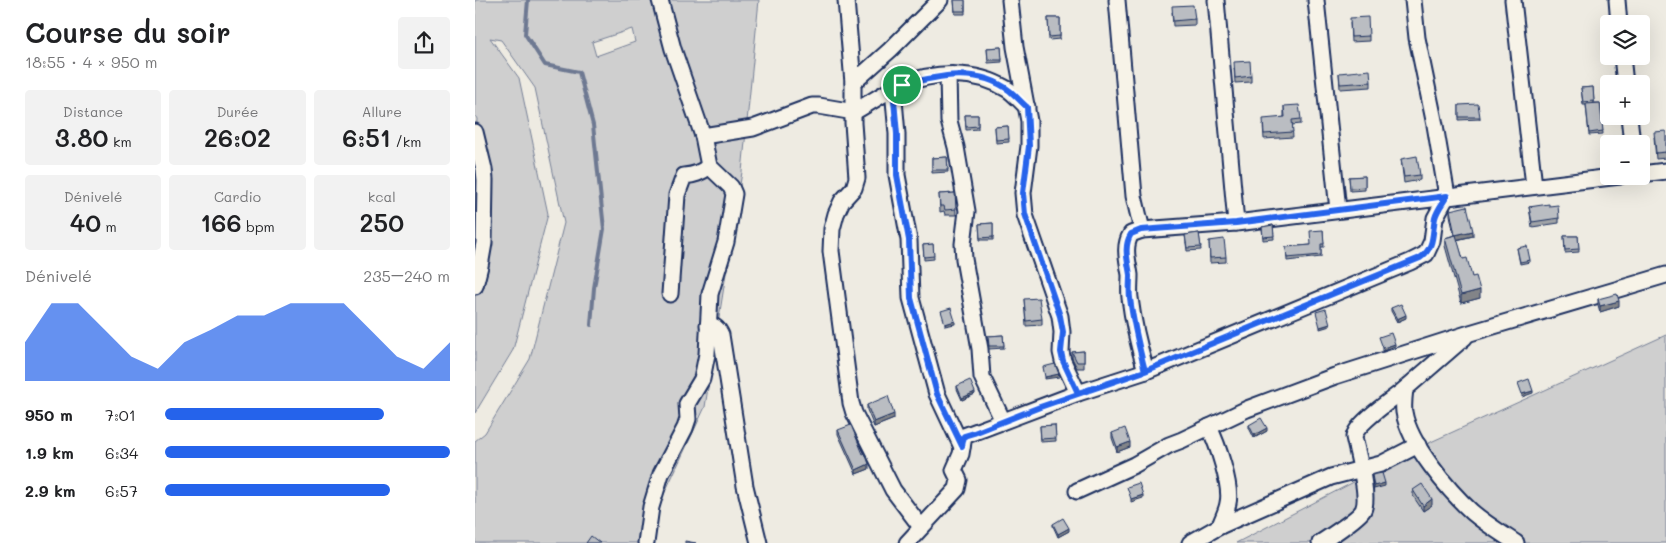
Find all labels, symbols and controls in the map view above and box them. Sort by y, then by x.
text: Course du soir [25,14,231,50]
map controls [1600,15,1650,185]
button: layers [1600,15,1650,65]
button: share [398,17,450,69]
text: 18:55 · 4 × 950 m [25,51,157,72]
pin [881,64,923,106]
icon: arrive [888,71,916,99]
button: + [1600,75,1650,125]
text: Distance [63,102,123,121]
text: Durée [217,102,258,121]
text: Allure [362,102,402,121]
text: 3.80 [55,121,108,153]
text: 26:02 [204,121,271,153]
text: 6:51 [342,121,391,153]
text: km [108,132,132,151]
text: /km [391,132,421,151]
button: − [1600,135,1650,185]
text: Dénivelé [64,187,122,206]
text: Cardio [214,187,261,206]
text: kcal [368,187,396,206]
text: 40 [70,206,101,238]
text: 166 [200,206,242,238]
text: 250 [360,206,404,238]
text: m [101,217,117,236]
text: bpm [242,217,275,236]
text: Dénivelé [25,265,92,286]
text: 235–240 m [363,265,450,286]
text: 950 m [25,404,73,425]
text: 7:01 [105,404,136,425]
text: 1.9 km [25,442,74,463]
text: 6:34 [105,442,138,463]
text: 2.9 km [25,480,76,501]
text: 6:57 [105,480,138,501]

